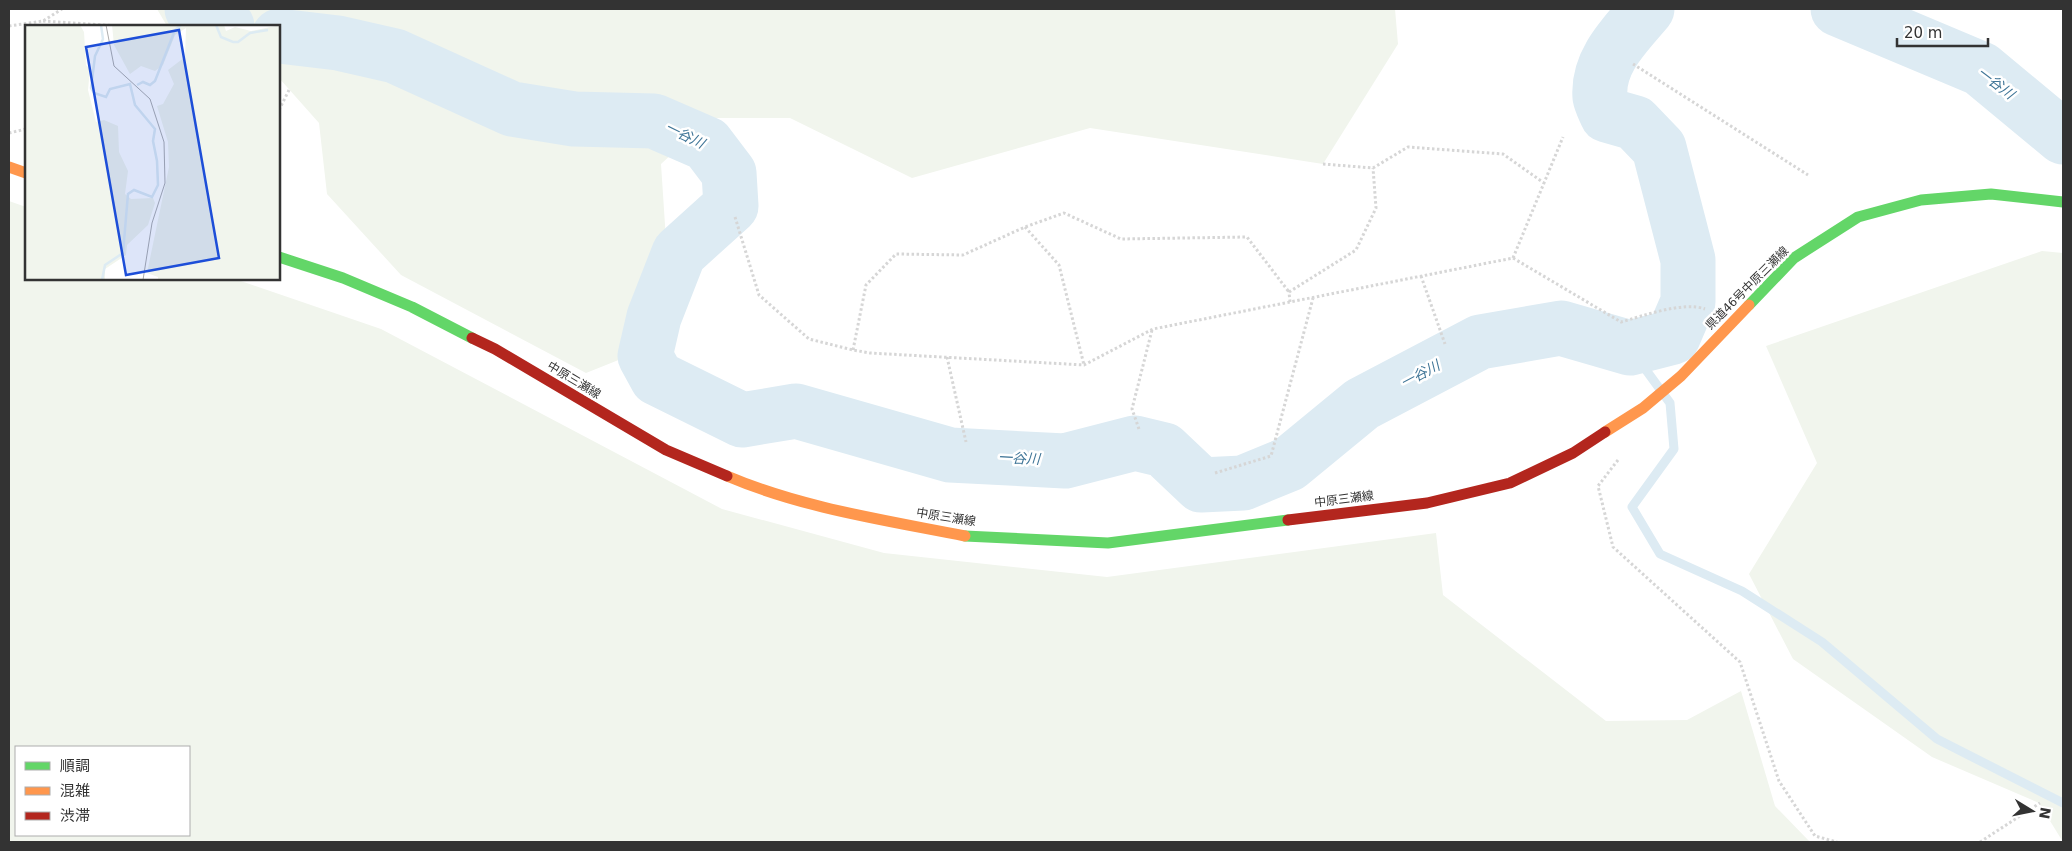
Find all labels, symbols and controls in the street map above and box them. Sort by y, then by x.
scale bar [1897,15,1988,47]
text: 20 m [1904,24,1942,42]
inset map [25,25,280,280]
water label: 一谷川 [1974,64,2019,103]
water label: 一谷川 [663,119,709,152]
street label: 県道46号中原三瀬線 [1703,244,1791,332]
water label: 一谷川 [1398,356,1444,391]
street label: 中原三瀬線 [545,359,603,401]
water label: 一谷川 [998,449,1042,467]
street label: 中原三瀬線 [1313,488,1375,510]
street label: 中原三瀬線 [915,505,977,529]
legend [15,746,190,836]
text: 順調 [60,757,90,775]
text: 混雑 [60,782,90,800]
north arrow [2007,786,2057,836]
text: N [2036,806,2054,820]
text: 渋滞 [60,807,90,825]

